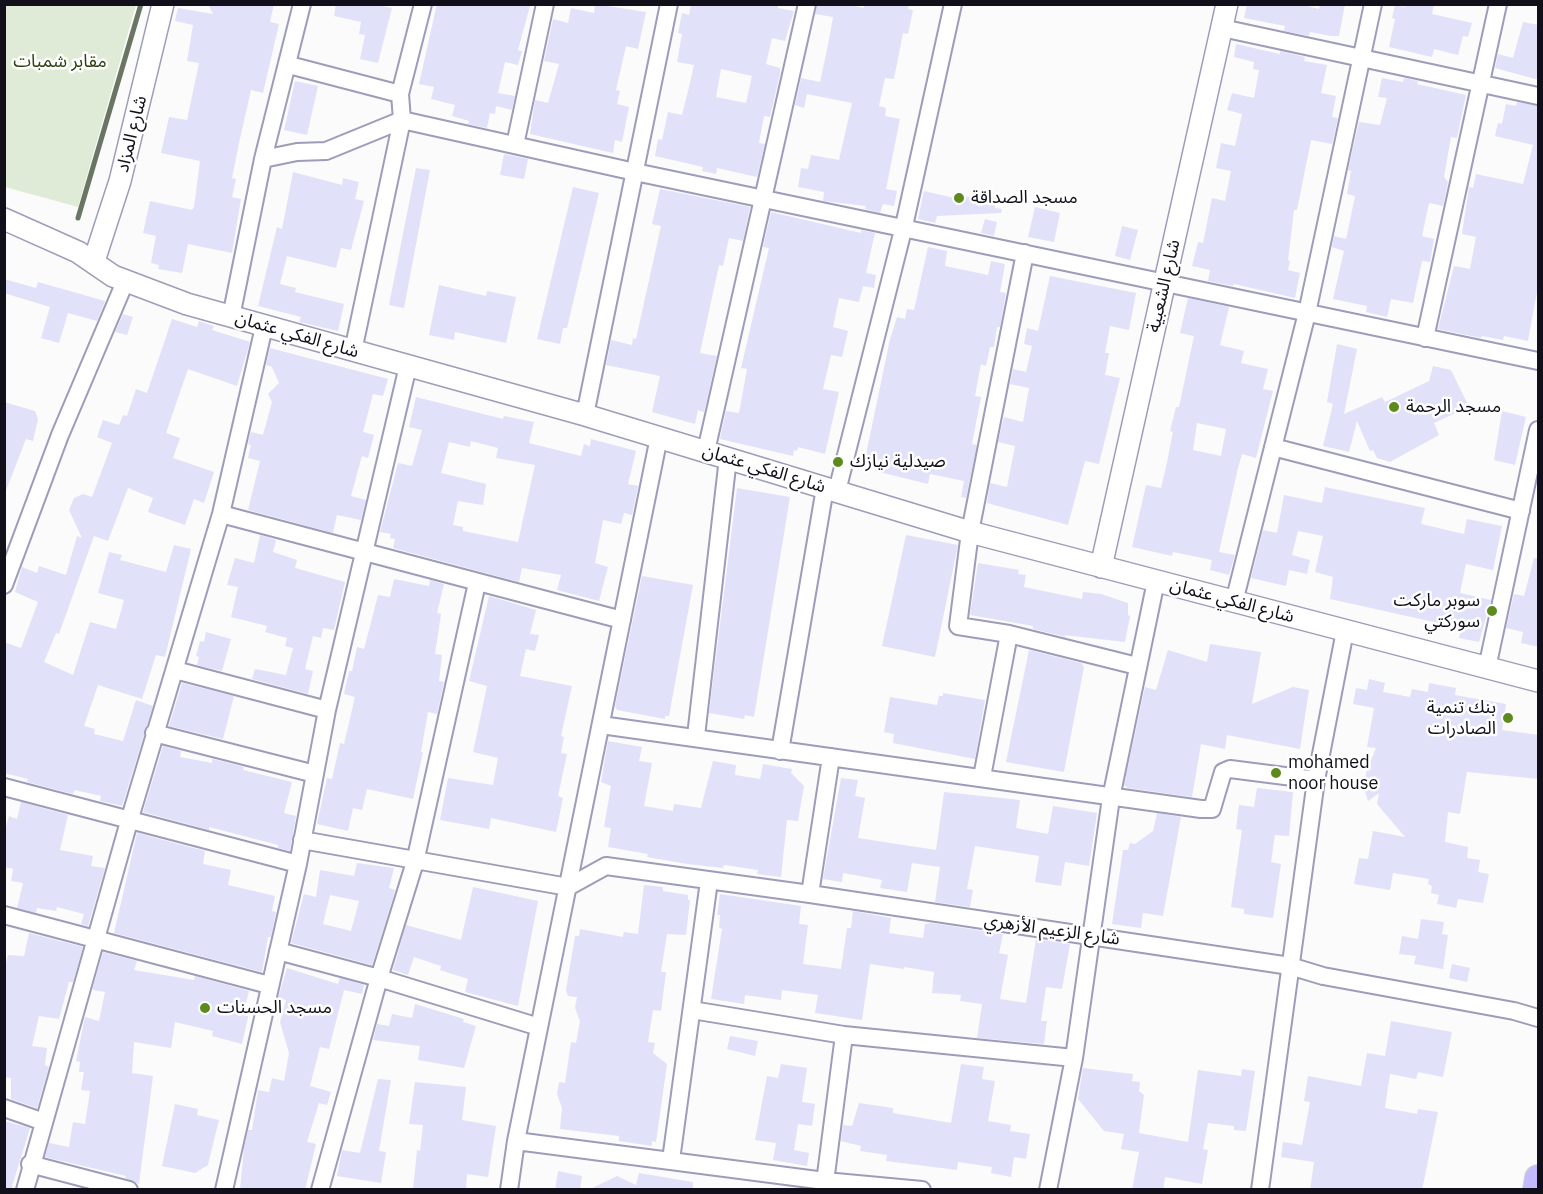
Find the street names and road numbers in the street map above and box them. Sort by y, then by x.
street label: شارع المزاد [112,93,152,175]
street label: شارع الشعبية [1143,237,1185,335]
street label: شارع الفكي عثمان [233,307,361,363]
street label: شارع الفكي عثمان [700,440,828,498]
street label: شارع الفكي عثمان [1168,574,1296,628]
street label: شارع الزعيم الأزهري [983,910,1121,950]

